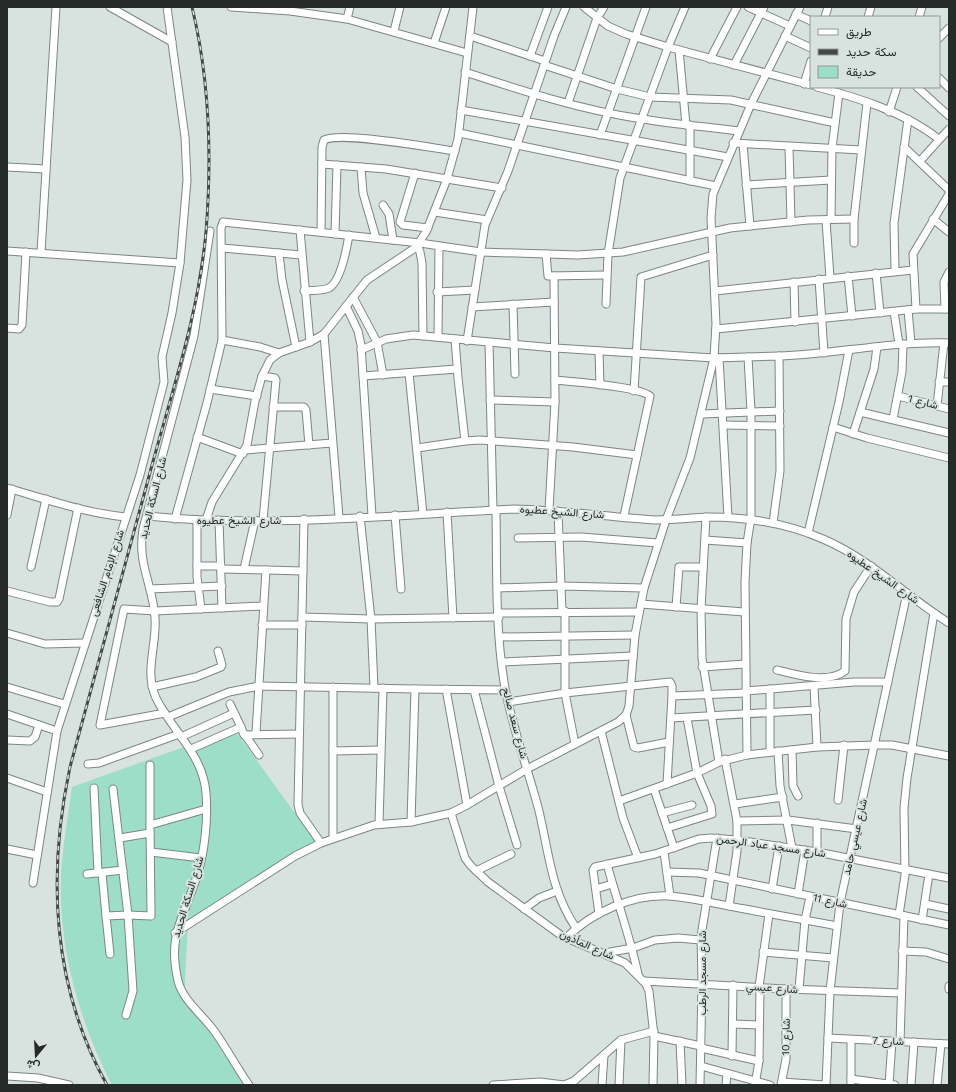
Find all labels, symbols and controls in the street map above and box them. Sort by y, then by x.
legend [810,16,940,88]
text: طريق [846,25,872,40]
text: سكة حديد [846,45,896,59]
text: حديقة [846,65,876,79]
street label: شارع 1 [907,392,940,413]
street label: شارع السكة الحديد [136,455,171,541]
street label: شارع الشيخ عطيوه [519,503,605,522]
street label: شارع الشيخ عطيوه [197,514,282,528]
street label: شارع الإمام الشافعى [87,528,128,618]
street label: شارع الشيخ عطيوه [844,547,922,608]
street label: شارع سعد صالح [498,686,531,761]
street label: شارع عيسي حامد [840,797,873,877]
street label: شارع مسجد عباد الرحمن [715,832,827,861]
street label: شارع السكة الحديد [169,854,208,940]
street label: شارع 11 [812,891,849,912]
street label: شارع المأذون [557,927,617,964]
street label: شارع مسجد الرطب [696,930,710,1015]
street label: شارع عيسي [745,980,799,999]
street label: شارع 10 [779,1018,794,1056]
street label: شارع 7 [872,1034,905,1049]
north arrow [16,1036,56,1076]
text: ش [25,1057,41,1073]

